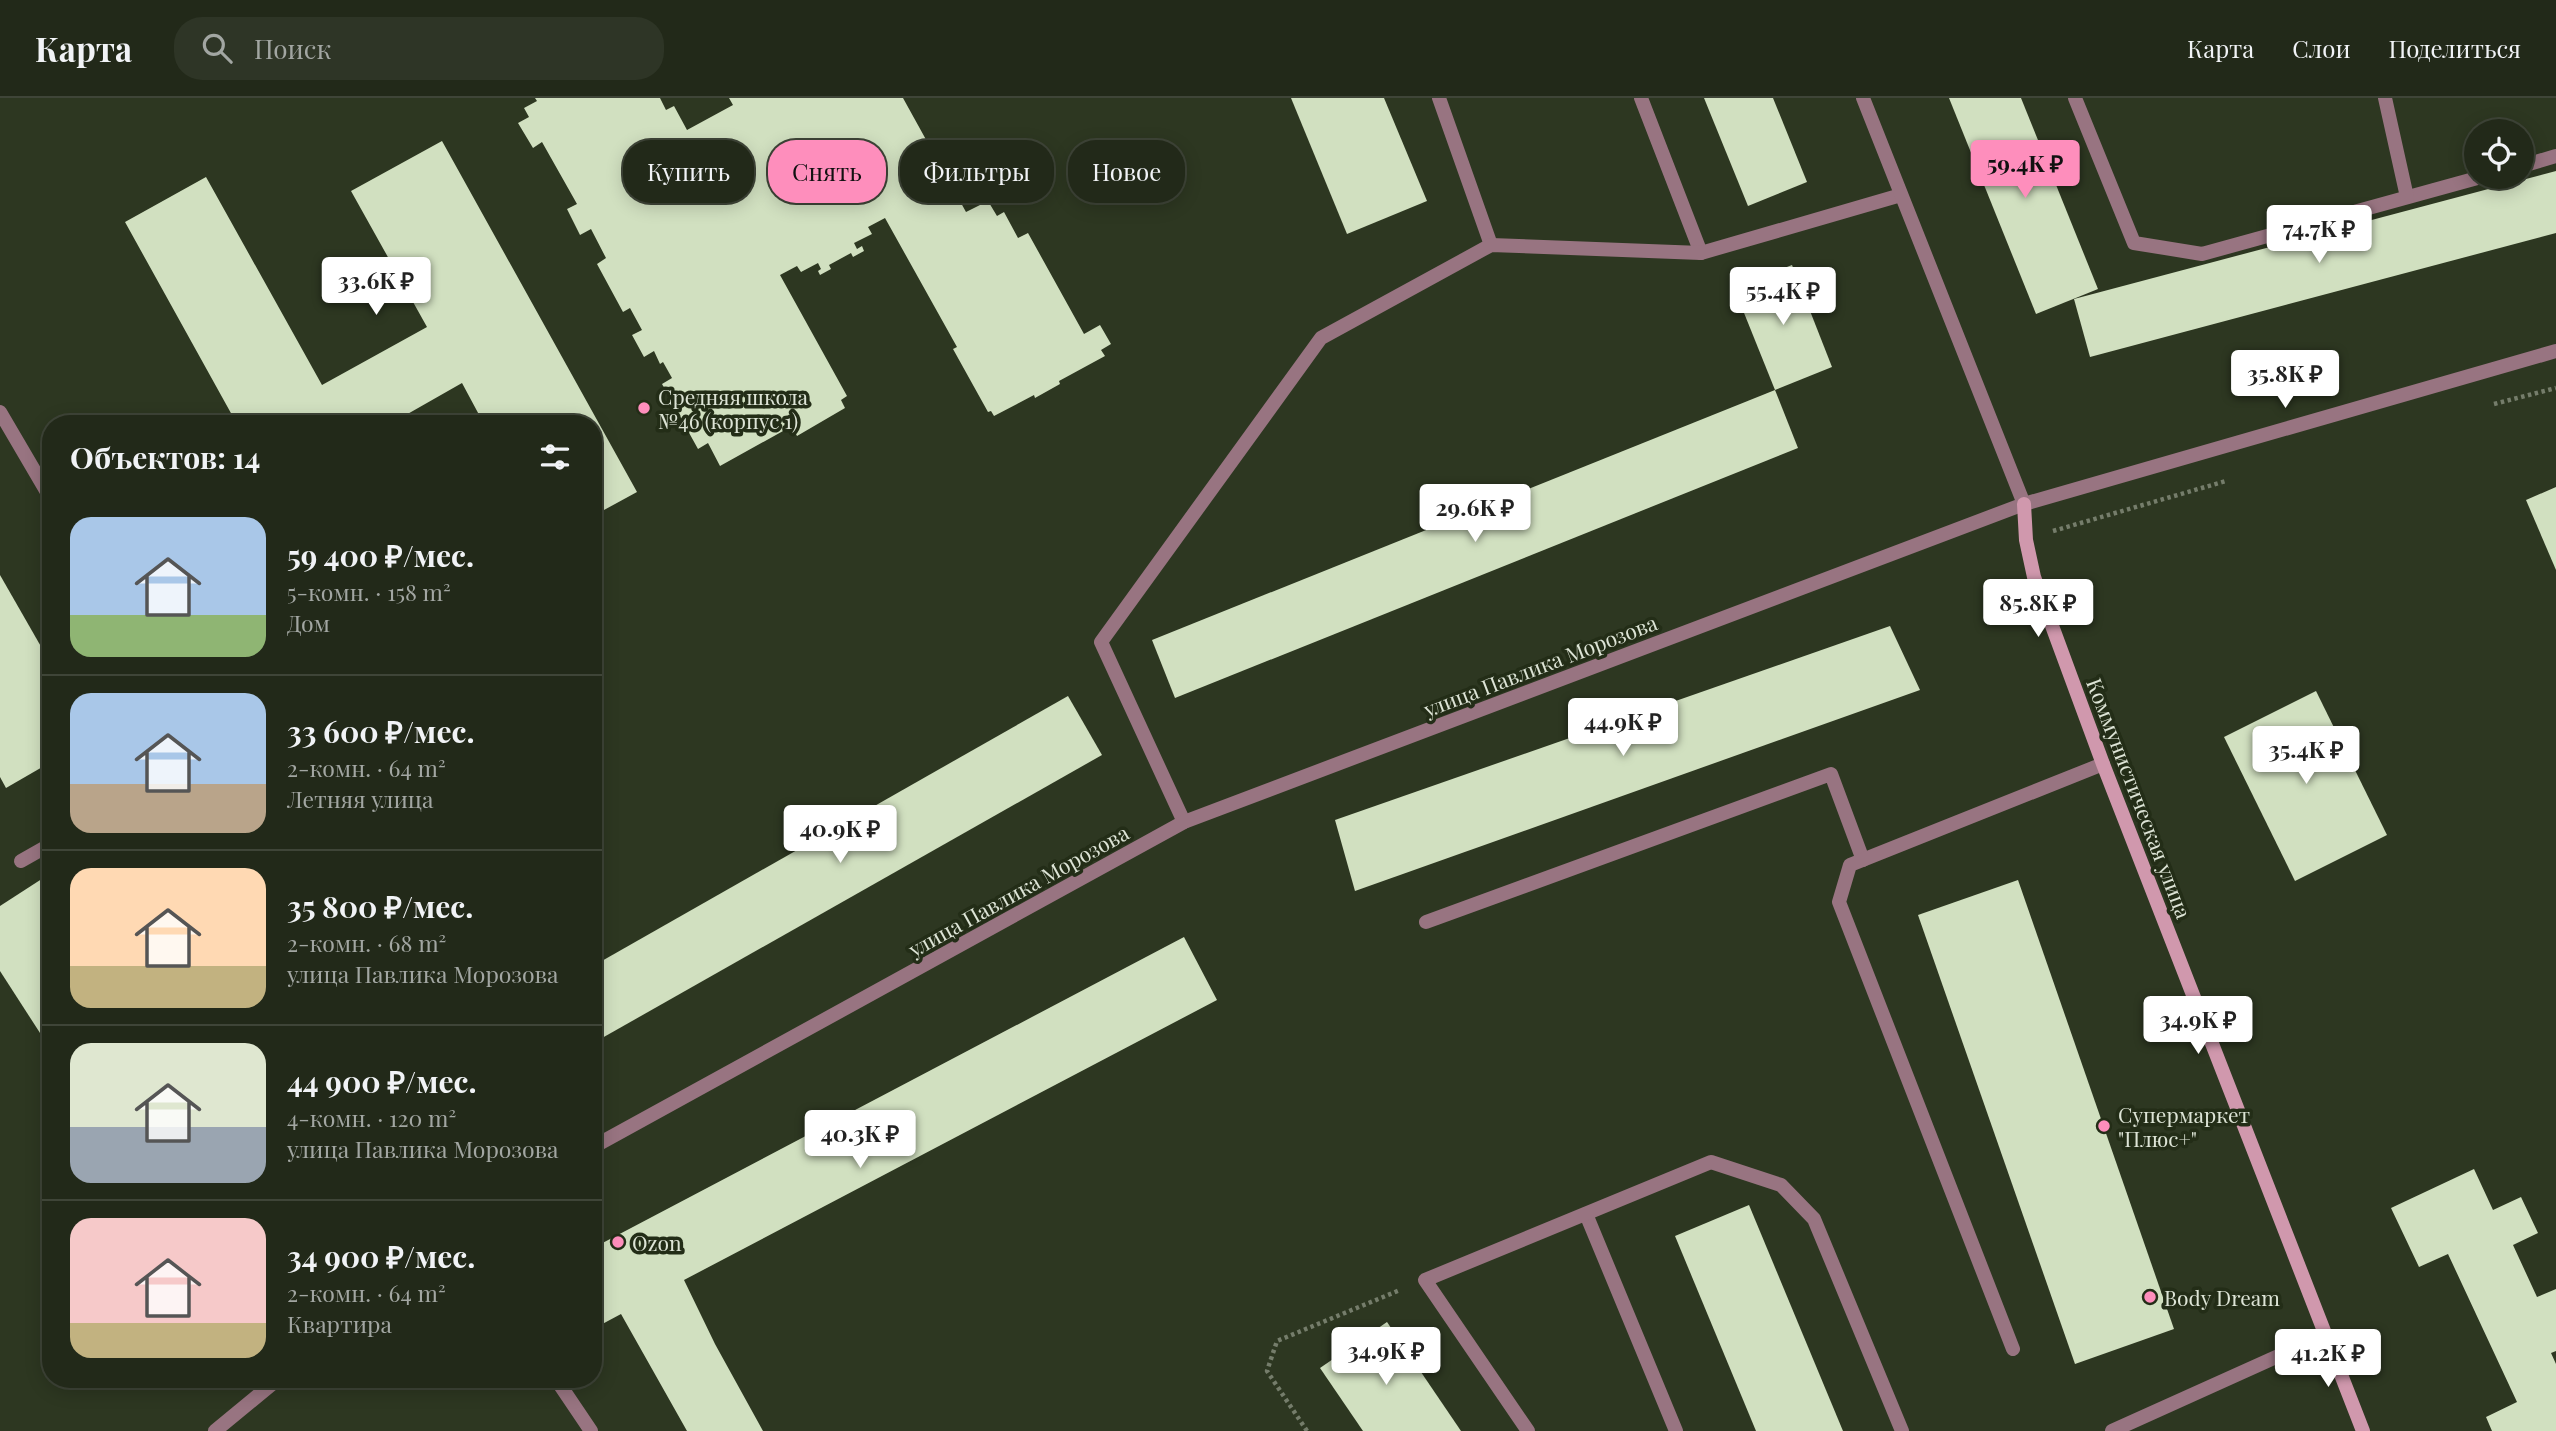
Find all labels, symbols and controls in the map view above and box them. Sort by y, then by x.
search box [174,17,664,80]
text: Карта [35,26,132,70]
icon: search [198,29,236,67]
text: Поиск [254,31,331,66]
text: Карта [2187,32,2254,64]
text: Слои [2292,32,2351,64]
text: Поделиться [2389,32,2521,64]
map controls [2464,119,2534,189]
button: locate [2464,119,2534,189]
chip: Купить [623,140,754,203]
chip: Снять [768,140,886,203]
chip: Фильтры [900,140,1054,203]
chip: Новое [1068,140,1185,203]
pin: 59.4K ₽ [1960,140,2090,200]
text: 59.4K ₽ [1987,147,2063,178]
pin: 74.7K ₽ [2254,206,2384,265]
text: 74.7K ₽ [2283,212,2355,243]
pin: 33.6K ₽ [311,258,441,317]
text: 33.6K ₽ [338,264,414,295]
pin: 55.4K ₽ [1718,268,1848,327]
text: 55.4K ₽ [1746,274,1820,305]
pin: 35.8K ₽ [2220,350,2350,410]
text: 35.8K ₽ [2247,357,2323,388]
place label: Средняя школа №46 (корпус 1) [658,382,808,434]
marker: Средняя школа №46 (корпус 1) [636,400,652,416]
text: Объектов: 14 [70,437,260,477]
icon: filters [536,438,574,476]
pin: 29.6K ₽ [1410,484,1540,544]
text: 29.6K ₽ [1436,491,1514,522]
text: 59 400 ₽/мес. [287,535,474,575]
icon: home [126,545,210,629]
text: 5-комн. · 158 m² [287,576,451,607]
pin: 85.8K ₽ [1973,580,2103,639]
text: 85.8K ₽ [1999,586,2077,617]
text: Дом [287,607,330,638]
street label: улица Павлика Морозова [1418,607,1661,723]
street label: Коммунистическая улица [2081,674,2199,923]
pin: 44.9K ₽ [1558,698,1688,758]
text: 44.9K ₽ [1584,705,1662,736]
text: 33 600 ₽/мес. [287,711,475,751]
icon: home [126,721,210,805]
pin: 35.4K ₽ [2241,726,2371,786]
text: 35.4K ₽ [2268,733,2344,764]
text: 2-комн. · 64 m² [287,752,446,783]
text: Летняя улица [287,783,433,814]
pin: 40.9K ₽ [775,806,905,865]
text: 40.9K ₽ [800,812,880,843]
street label: улица Павлика Морозова [902,817,1134,963]
text: 35 800 ₽/мес. [287,886,473,926]
icon: home [126,896,210,980]
text: 2-комн. · 68 m² [287,927,446,958]
text: улица Павлика Морозова [287,958,559,989]
pin: 34.9K ₽ [2133,996,2263,1056]
text: 34.9K ₽ [2159,1003,2237,1034]
text: 44 900 ₽/мес. [287,1061,477,1101]
icon: home [126,1071,210,1155]
place label: Супермаркет "Плюс+" [2118,1100,2250,1152]
text: 4-комн. · 120 m² [287,1102,456,1133]
pin: 40.3K ₽ [795,1110,925,1170]
text: 40.3K ₽ [821,1117,899,1148]
marker: Супермаркет "Плюс+" [2096,1118,2112,1134]
text: улица Павлика Морозова [287,1133,559,1164]
place label: Ozon [632,1228,682,1256]
marker: Ozon [610,1234,626,1250]
text: 34 900 ₽/мес. [287,1236,475,1276]
icon: home [126,1246,210,1330]
text: 2-комн. · 64 m² [287,1277,446,1308]
place label: Body Dream [2164,1283,2280,1311]
marker: Body Dream [2142,1289,2158,1305]
text: Квартира [287,1308,392,1339]
pin: 34.9K ₽ [1321,1328,1451,1387]
pin: 41.2K ₽ [2263,1330,2393,1389]
text: 34.9K ₽ [1347,1334,1425,1365]
text: 41.2K ₽ [2291,1336,2365,1367]

